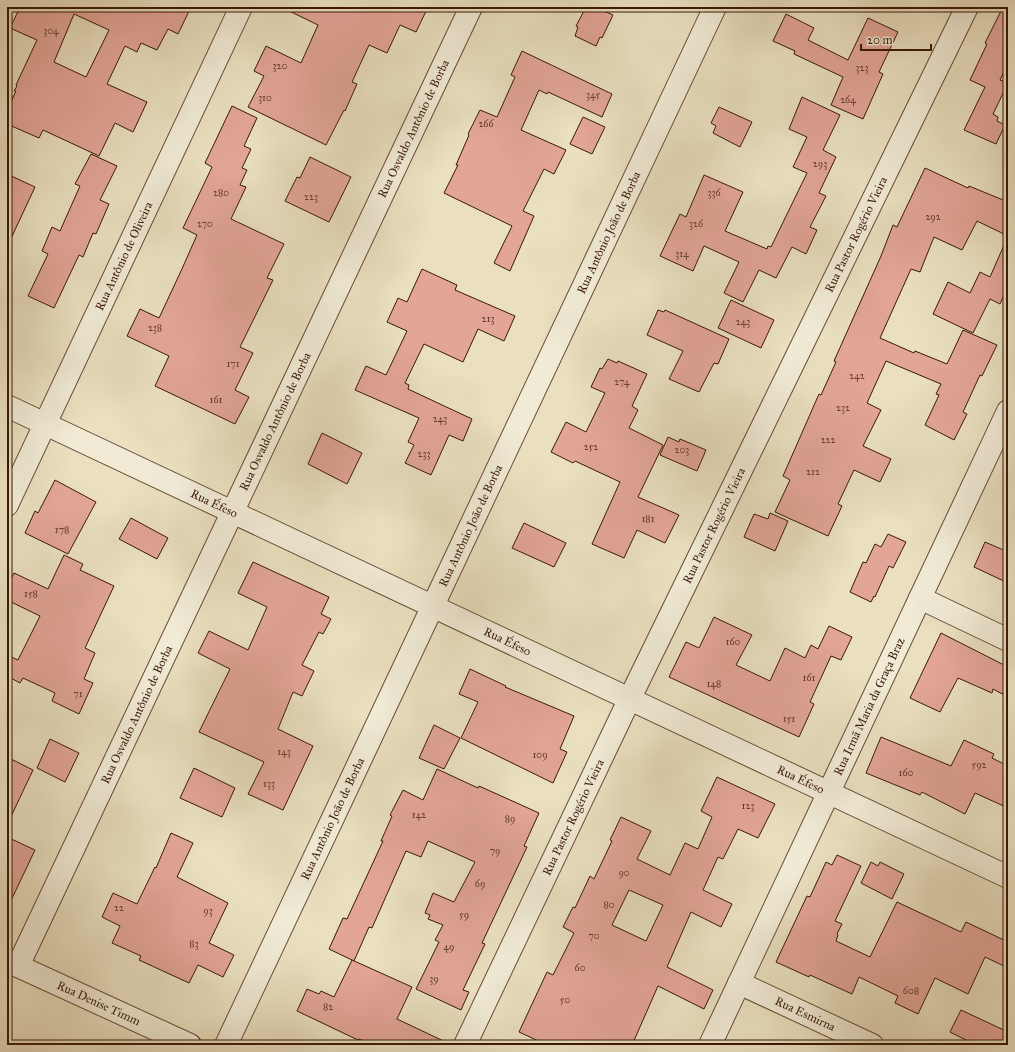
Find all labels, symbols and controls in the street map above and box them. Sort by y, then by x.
house number: 304 [43,25,59,37]
scale bar [861,26,931,52]
text: 20 m [867,33,893,47]
street label: Rua Osvaldo Antônio de Borba [375,57,453,200]
house number: 320 [273,60,288,72]
house number: 323 [856,62,868,74]
house number: 345 [586,89,600,101]
house number: 310 [258,92,272,104]
house number: 264 [840,94,856,106]
house number: 266 [478,118,494,130]
house number: 293 [813,158,827,170]
street label: Rua Antônio João de Borba [574,168,644,296]
street label: Rua Pastor Rogério Vieira [822,173,891,295]
house number: 280 [213,187,229,199]
house number: 336 [707,187,721,199]
house number: 223 [304,191,318,203]
street label: Rua Antônio de Oliveira [92,199,156,313]
house number: 292 [925,211,941,223]
house number: 270 [197,218,213,230]
house number: 326 [689,218,704,230]
house number: 314 [675,248,689,260]
house number: 213 [482,313,494,325]
house number: 243 [736,316,750,328]
house number: 238 [148,322,162,334]
street label: Rua Osvaldo Antônio de Borba [236,349,314,493]
house number: 171 [226,358,240,370]
house number: 242 [849,370,865,382]
house number: 274 [614,376,630,388]
house number: 161 [210,394,223,406]
house number: 232 [836,402,850,414]
house number: 243 [433,413,447,425]
house number: 222 [821,434,835,446]
house number: 252 [584,441,598,453]
house number: 203 [675,444,689,456]
house number: 233 [418,448,430,460]
street label: Rua Antônio João de Borba [436,462,506,589]
street label: Rua Pastor Rogério Vieira [680,465,749,586]
house number: 212 [806,466,820,478]
street label: Rua Éfeso [188,486,240,521]
house number: 181 [641,513,655,525]
house number: 178 [55,524,69,536]
house number: 158 [24,588,38,600]
street label: Rua Éfeso [482,624,533,659]
street label: Rua Irmã Maria da Graça Braz [831,635,908,778]
house number: 160 [726,636,741,648]
street label: Rua Osvaldo Antônio de Borba [98,642,176,786]
house number: 161 [803,672,816,684]
house number: 148 [707,678,721,690]
house number: 71 [73,688,83,700]
house number: 151 [783,713,795,725]
house number: 143 [277,746,291,758]
house number: 109 [532,749,548,761]
street label: Rua Antônio João de Borba [298,755,368,882]
street label: Rua Pastor Rogério Vieira [540,756,607,878]
house number: 592 [972,759,987,771]
street label: Rua Éfeso [775,762,826,796]
house number: 160 [899,767,914,779]
house number: 133 [263,778,275,790]
house number: 123 [742,800,754,812]
house number: 142 [412,809,426,821]
house number: 89 [505,813,515,825]
house number: 79 [490,845,500,857]
house number: 90 [618,867,630,879]
house number: 69 [475,878,485,890]
house number: 80 [603,899,615,911]
house number: 22 [114,902,124,914]
house number: 93 [203,905,213,917]
house number: 59 [459,909,469,921]
house number: 70 [588,930,600,942]
house number: 83 [189,938,199,950]
house number: 49 [444,941,454,953]
house number: 60 [575,962,586,974]
house number: 39 [429,973,439,985]
street label: Rua Denise Timm [55,978,143,1028]
house number: 608 [903,985,919,997]
house number: 50 [560,994,570,1006]
street label: Rua Esmirna [773,994,838,1034]
house number: 82 [323,1001,333,1013]

